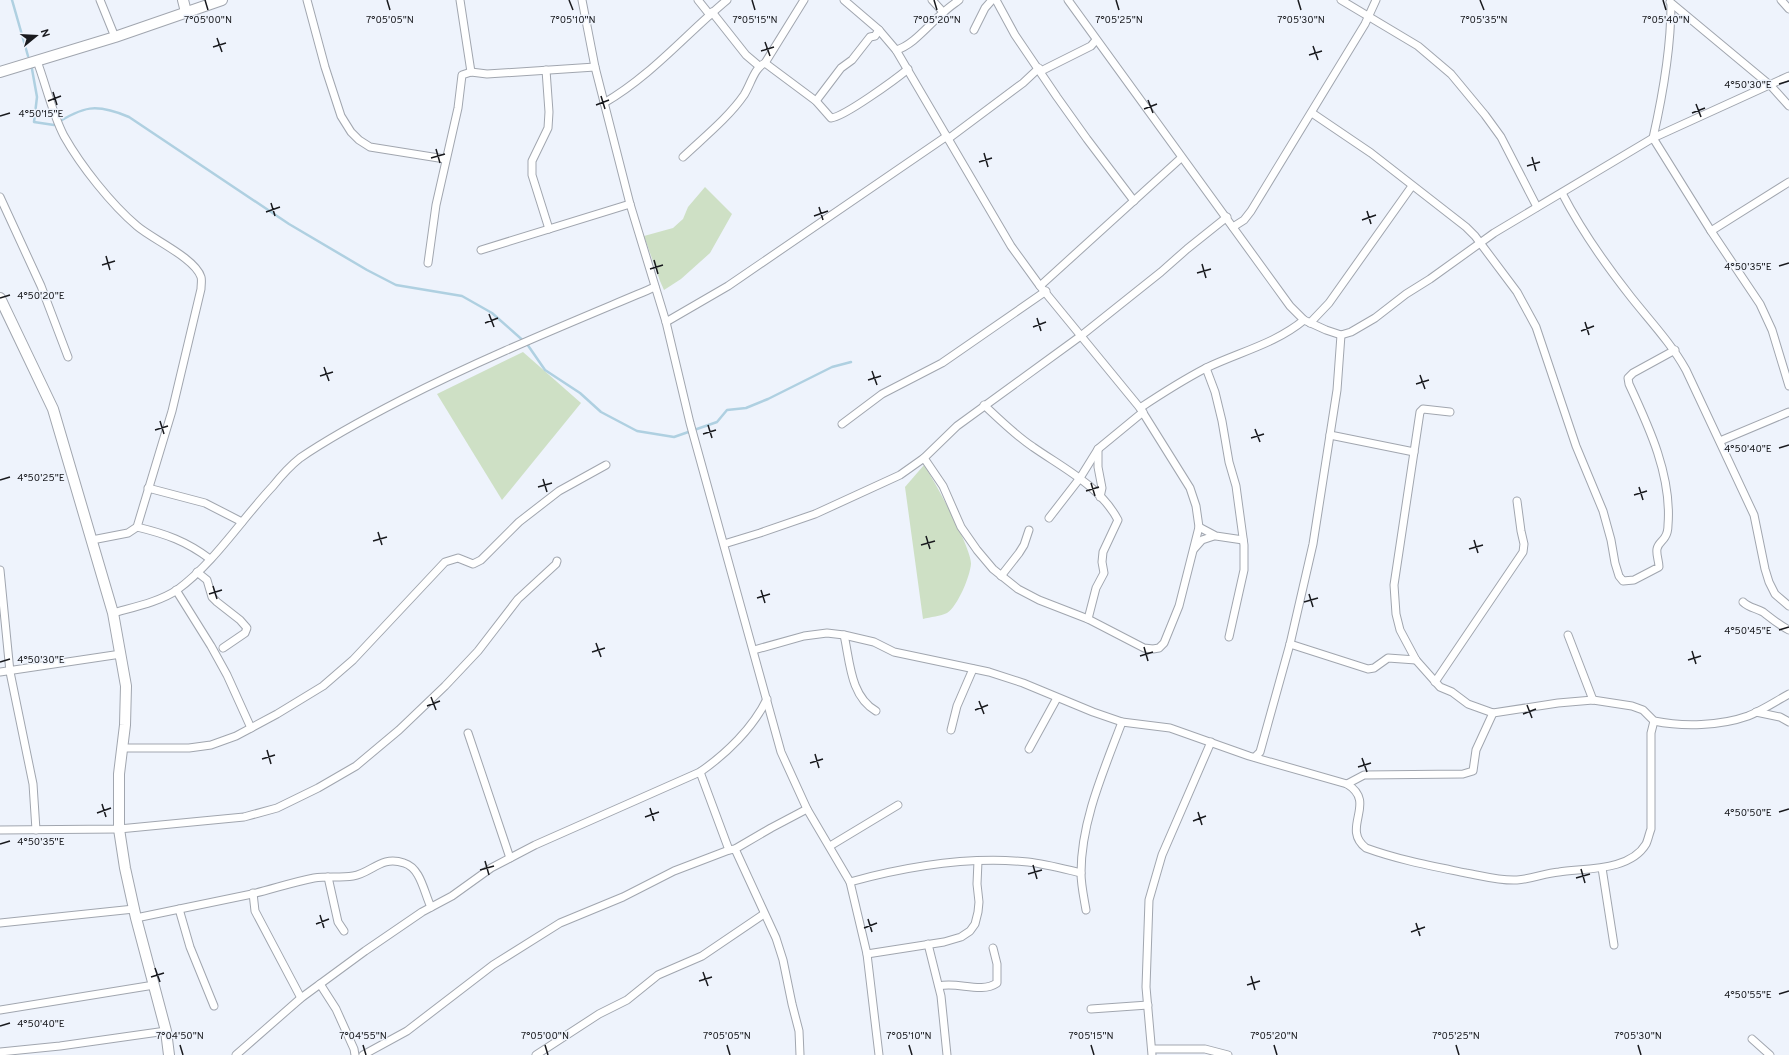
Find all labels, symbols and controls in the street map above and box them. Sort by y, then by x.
text: 7°05'00"N [184,14,232,27]
text: 7°05'05"N [366,14,414,27]
text: 7°05'10"N [550,14,596,27]
text: 7°05'15"N [732,14,778,27]
text: 7°05'20"N [913,14,961,27]
text: 7°05'25"N [1095,14,1143,27]
text: 7°05'30"N [1277,14,1325,27]
text: 7°05'35"N [1460,14,1508,27]
text: 7°05'40"N [1642,14,1690,27]
north arrow [16,16,56,56]
text: N [37,27,52,39]
text: 4°50'30"E [1724,79,1772,92]
text: 4°50'15"E [18,108,64,121]
text: 4°50'35"E [1724,261,1772,274]
text: 4°50'20"E [17,290,65,303]
text: 4°50'40"E [1724,443,1772,456]
text: 4°50'25"E [17,472,65,485]
text: 4°50'45"E [1724,625,1772,638]
text: 4°50'30"E [17,654,65,667]
text: 4°50'50"E [1724,807,1772,820]
text: 4°50'35"E [17,836,65,849]
text: 4°50'55"E [1724,989,1772,1002]
text: 4°50'40"E [17,1018,65,1031]
text: 7°04'50"N [156,1030,204,1043]
text: 7°04'55"N [339,1030,387,1043]
text: 7°05'00"N [521,1030,569,1043]
text: 7°05'05"N [703,1030,751,1043]
text: 7°05'10"N [886,1030,932,1043]
text: 7°05'15"N [1068,1030,1114,1043]
text: 7°05'20"N [1250,1030,1298,1043]
text: 7°05'25"N [1432,1030,1480,1043]
text: 7°05'30"N [1614,1030,1662,1043]

